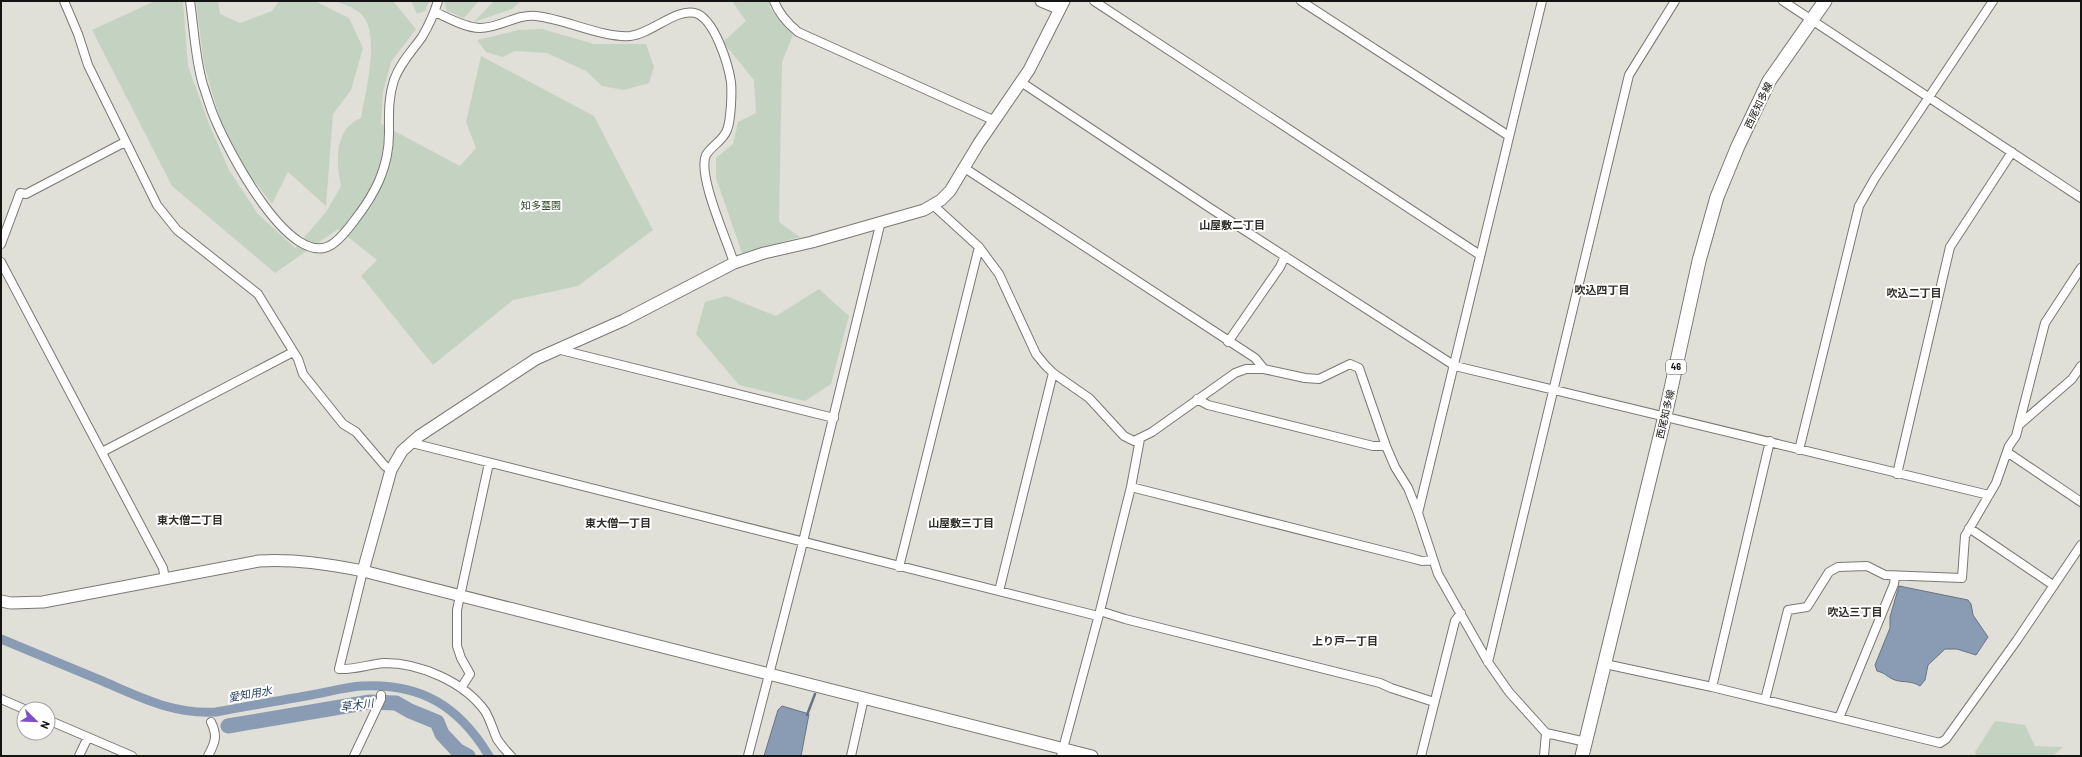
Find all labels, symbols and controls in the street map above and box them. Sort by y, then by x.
street label: 西尾知多線 [1742,80,1774,130]
park label: 知多墓園 [521,199,561,211]
district label: 山屋敷二丁目 [1199,218,1265,231]
district label: 吹込四丁目 [1575,283,1630,296]
district label: 吹込二丁目 [1887,286,1942,299]
road number: 46 [1666,360,1686,374]
street label: 西尾知多線 [1654,388,1676,440]
district label: 東大僧二丁目 [157,513,223,526]
district label: 東大僧一丁目 [585,516,651,529]
district label: 山屋敷三丁目 [928,516,994,529]
district label: 吹込三丁目 [1828,605,1883,618]
district label: 上り戸一丁目 [1312,634,1378,647]
water label: 愛知用水 [227,683,274,704]
water label: 草木川 [340,696,375,713]
north arrow [16,701,56,741]
text: N [38,719,53,731]

